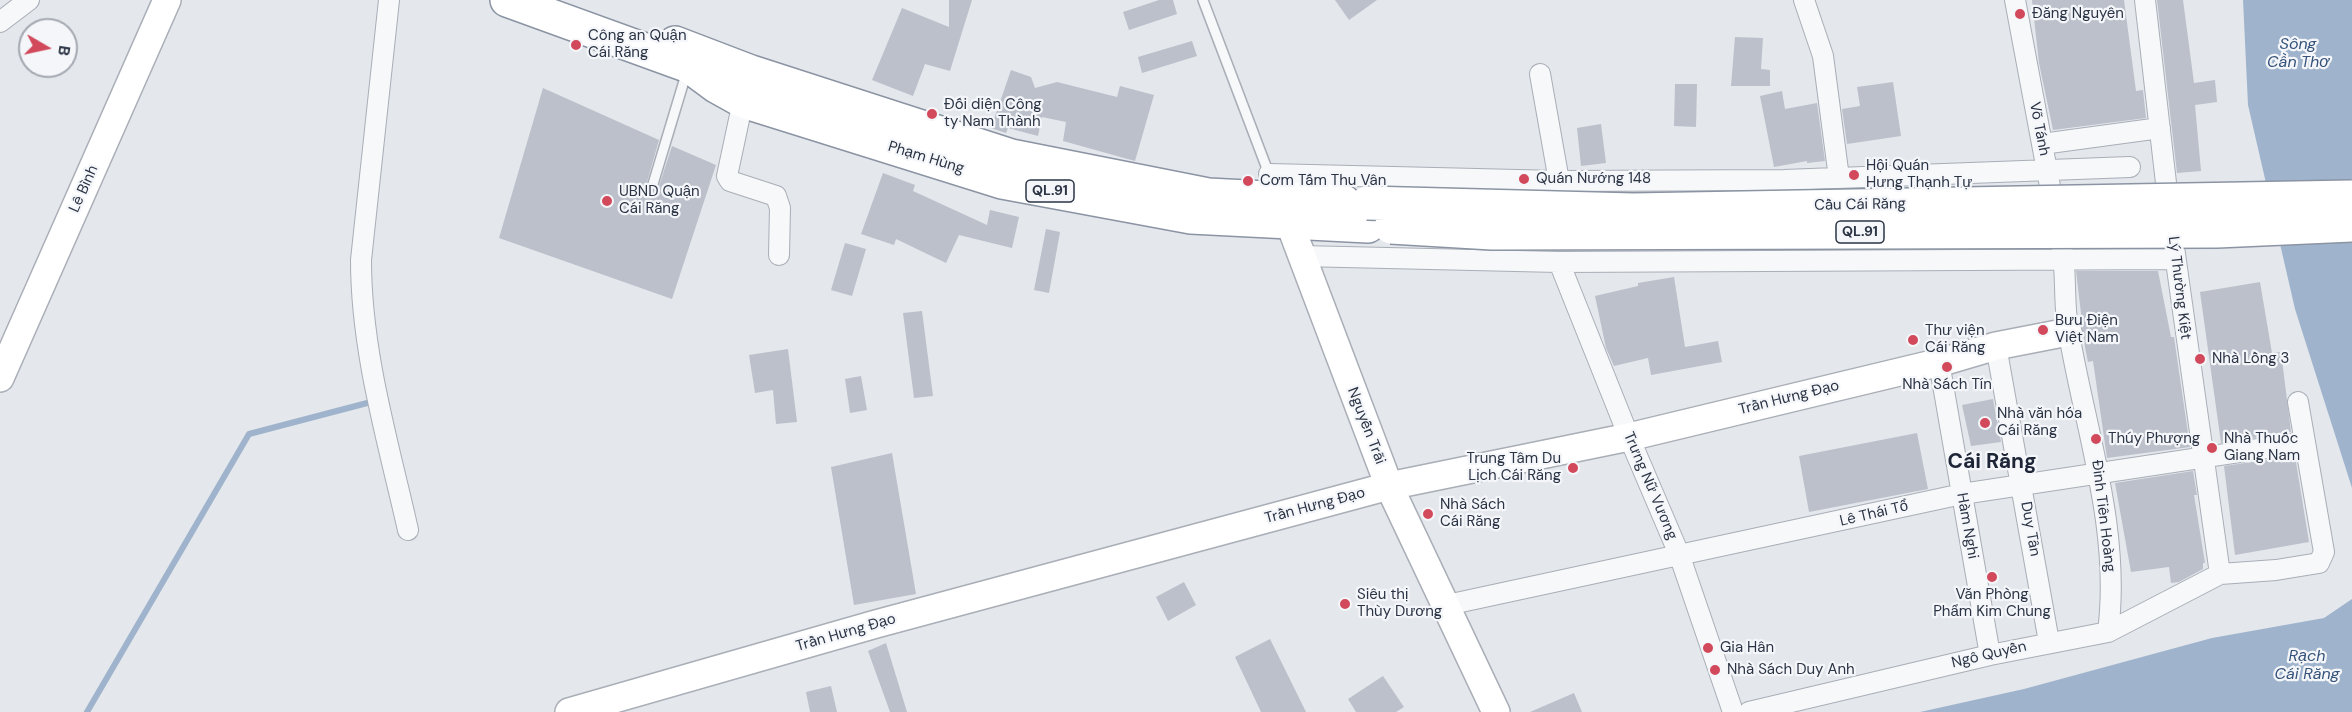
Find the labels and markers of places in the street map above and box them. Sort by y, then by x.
place label: Đăng Nguyên [2032,5,2124,23]
marker: Đăng Nguyên [2013,7,2027,21]
place label: Công an Quận Cái Răng [588,27,687,62]
marker: Công an Quận Cái Răng [569,38,583,52]
place label: Đối diện Công ty Nam Thành [944,96,1042,131]
marker: Đối diện Công ty Nam Thành [925,107,939,121]
place label: Hội Quán Hưng Thạnh Tự [1866,157,1972,192]
marker: Hội Quán Hưng Thạnh Tự [1847,168,1861,182]
place label: Quán Nướng 148 [1536,170,1651,188]
place label: Cơm Tấm Thu Vân [1260,172,1386,190]
marker: Quán Nướng 148 [1517,172,1531,186]
marker: Cơm Tấm Thu Vân [1241,174,1255,188]
place label: UBND Quận Cái Răng [619,183,700,218]
marker: UBND Quận Cái Răng [600,194,614,208]
place label: Bưu Điện Việt Nam [2055,312,2119,347]
place label: Thư viện Cái Răng [1925,322,1985,357]
marker: Bưu Điện Việt Nam [2036,323,2050,337]
marker: Thư viện Cái Răng [1906,333,1920,347]
place label: Nhà Lồng 3 [2212,350,2289,368]
marker: Nhà Lồng 3 [2193,352,2207,366]
marker: Nhà Sách Tín [1940,360,1954,374]
place label: Nhà Sách Tín [1902,376,1992,394]
place label: Nhà văn hóa Cái Răng [1997,405,2082,440]
marker: Nhà văn hóa Cái Răng [1978,416,1992,430]
place label: Thúy Phượng [2108,430,2200,448]
place label: Nhà Thuốc Giang Nam [2224,430,2300,465]
marker: Thúy Phượng [2089,432,2103,446]
marker: Nhà Thuốc Giang Nam [2205,441,2219,455]
place label: Trung Tâm Du Lịch Cái Răng [1467,450,1561,485]
marker: Trung Tâm Du Lịch Cái Răng [1566,461,1580,475]
place label: Nhà Sách Cái Răng [1440,496,1505,531]
marker: Nhà Sách Cái Răng [1421,507,1435,521]
marker: Văn Phòng Phẩm Kim Chung [1985,570,1999,584]
place label: Siêu thị Thùy Dương [1357,586,1442,621]
place label: Văn Phòng Phẩm Kim Chung [1933,586,2051,621]
marker: Siêu thị Thùy Dương [1338,597,1352,611]
place label: Gia Hân [1720,639,1774,657]
marker: Gia Hân [1701,641,1715,655]
place label: Nhà Sách Duy Anh [1727,661,1855,679]
marker: Nhà Sách Duy Anh [1708,663,1722,677]

